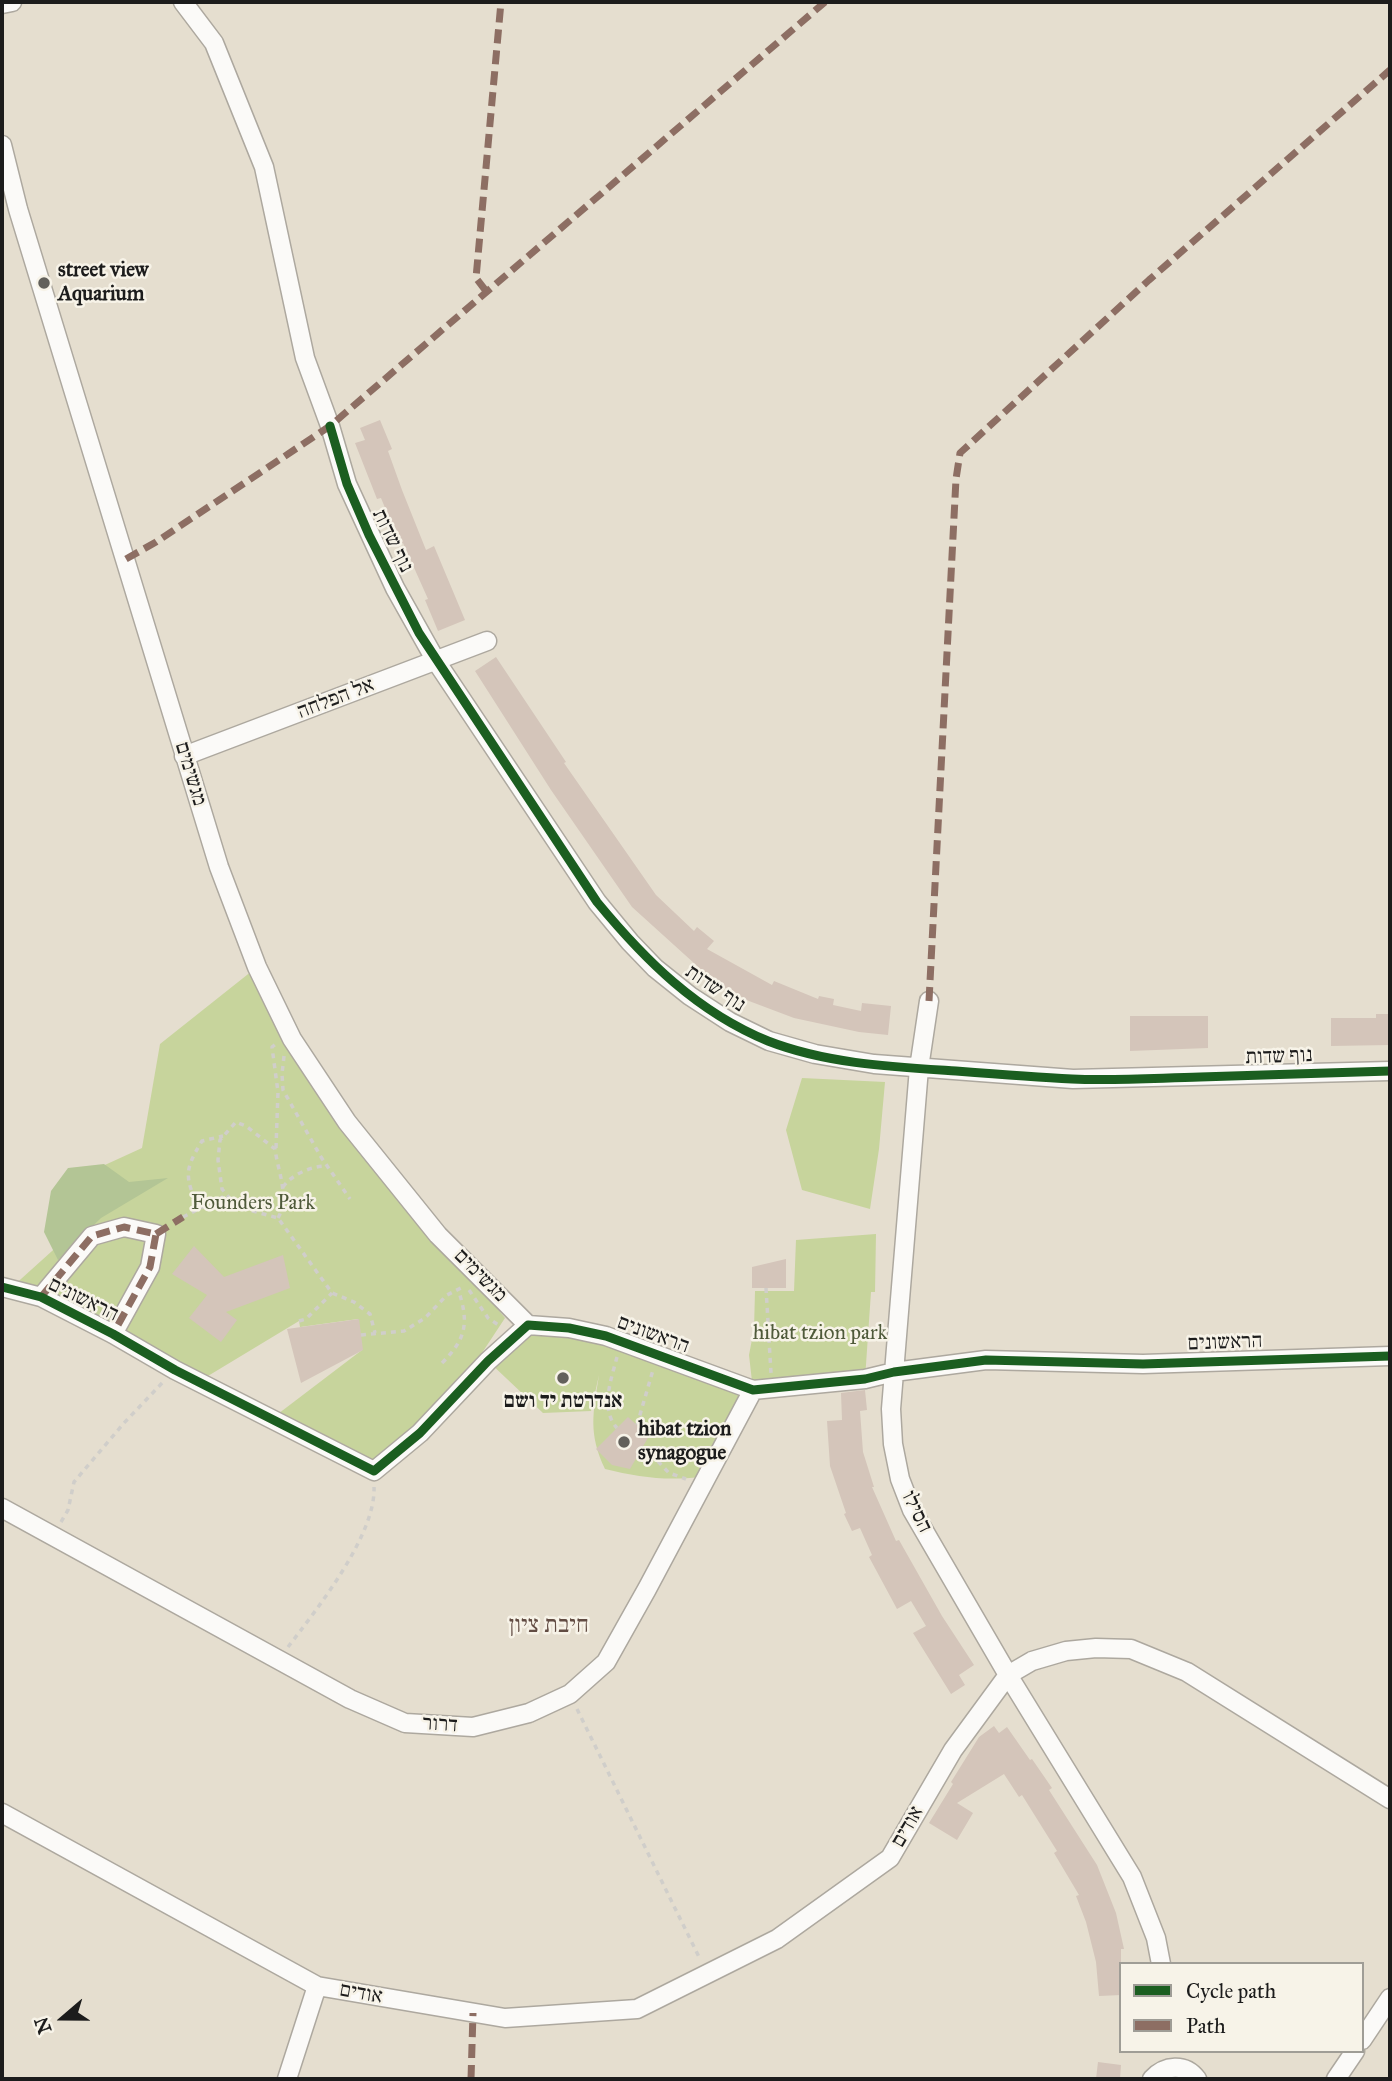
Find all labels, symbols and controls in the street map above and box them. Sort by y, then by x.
place label: street view Aquarium [58,258,149,308]
marker: street view Aquarium [36,275,52,291]
street label: נוף שדות [366,505,418,577]
street label: אל הפלחה [294,673,378,725]
street label: מגשימים [168,739,212,809]
street label: נוף שדות [680,960,750,1018]
street label: נוף שדות [1245,1043,1313,1071]
park label: Founders Park [191,1191,315,1217]
street label: מגשימים [448,1244,512,1308]
street label: הראשונים [44,1272,122,1328]
street label: הראשונים [613,1310,693,1360]
park label: hibat tzion park [753,1321,887,1347]
street label: הראשונים [1187,1329,1263,1357]
marker: אנדרטת יד ושם [555,1370,571,1386]
place label: אנדרטת יד ושם [504,1389,622,1415]
place label: hibat tzion synagogue [638,1417,731,1467]
marker: hibat tzion synagogue [616,1434,632,1450]
street label: הסילו [895,1487,937,1537]
district label: חיבת ציון [509,1612,589,1640]
street label: דרור [422,1711,458,1739]
street label: אודים [886,1802,930,1852]
legend [1119,1962,1364,2053]
street label: אודים [337,1978,385,2010]
text: Cycle path [1186,1978,1276,2004]
north arrow [28,1983,98,2053]
text: Path [1186,2013,1226,2039]
text: N [29,2014,56,2037]

